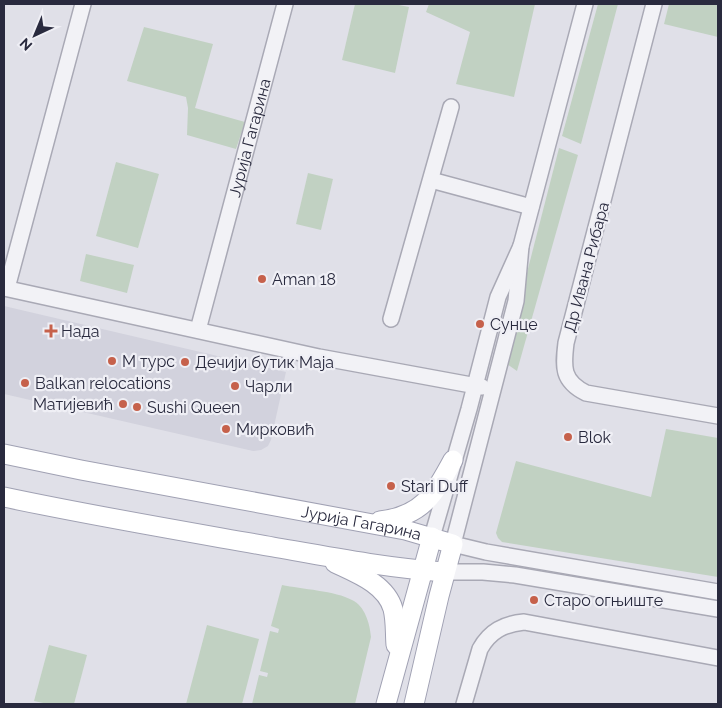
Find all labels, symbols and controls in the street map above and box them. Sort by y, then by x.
north arrow [10,10,60,60]
text: N [17,35,35,54]
street label: Јурија Гагарина [225,77,275,199]
street label: Др Ивана Рибара [560,200,613,334]
place label: Aman 18 [272,270,336,289]
marker: Aman 18 [256,273,268,285]
place label: Сунце [490,315,538,334]
marker: Сунце [474,318,486,330]
place label: Нада [61,322,99,341]
marker: Нада [45,325,57,337]
place label: М турс [122,352,175,371]
place label: Дечији бутик Маја [195,353,334,372]
marker: М турс [106,355,118,367]
marker: Дечији бутик Маја [179,356,191,368]
place label: Balkan relocations [35,374,171,393]
marker: Balkan relocations [19,377,31,389]
place label: Чарли [245,377,293,396]
marker: Чарли [229,380,241,392]
place label: Матијевић [33,395,113,414]
marker: Матијевић [117,398,129,410]
place label: Sushi Queen [147,398,240,417]
marker: Sushi Queen [131,401,143,413]
place label: Мирковић [236,420,314,439]
marker: Мирковић [220,423,232,435]
place label: Blok [578,428,612,447]
marker: Blok [562,431,574,443]
place label: Stari Duff [401,477,469,496]
marker: Stari Duff [385,480,397,492]
street label: Јурија Гагарина [300,502,424,544]
place label: Старо огњиште [544,591,663,610]
marker: Старо огњиште [528,594,540,606]

